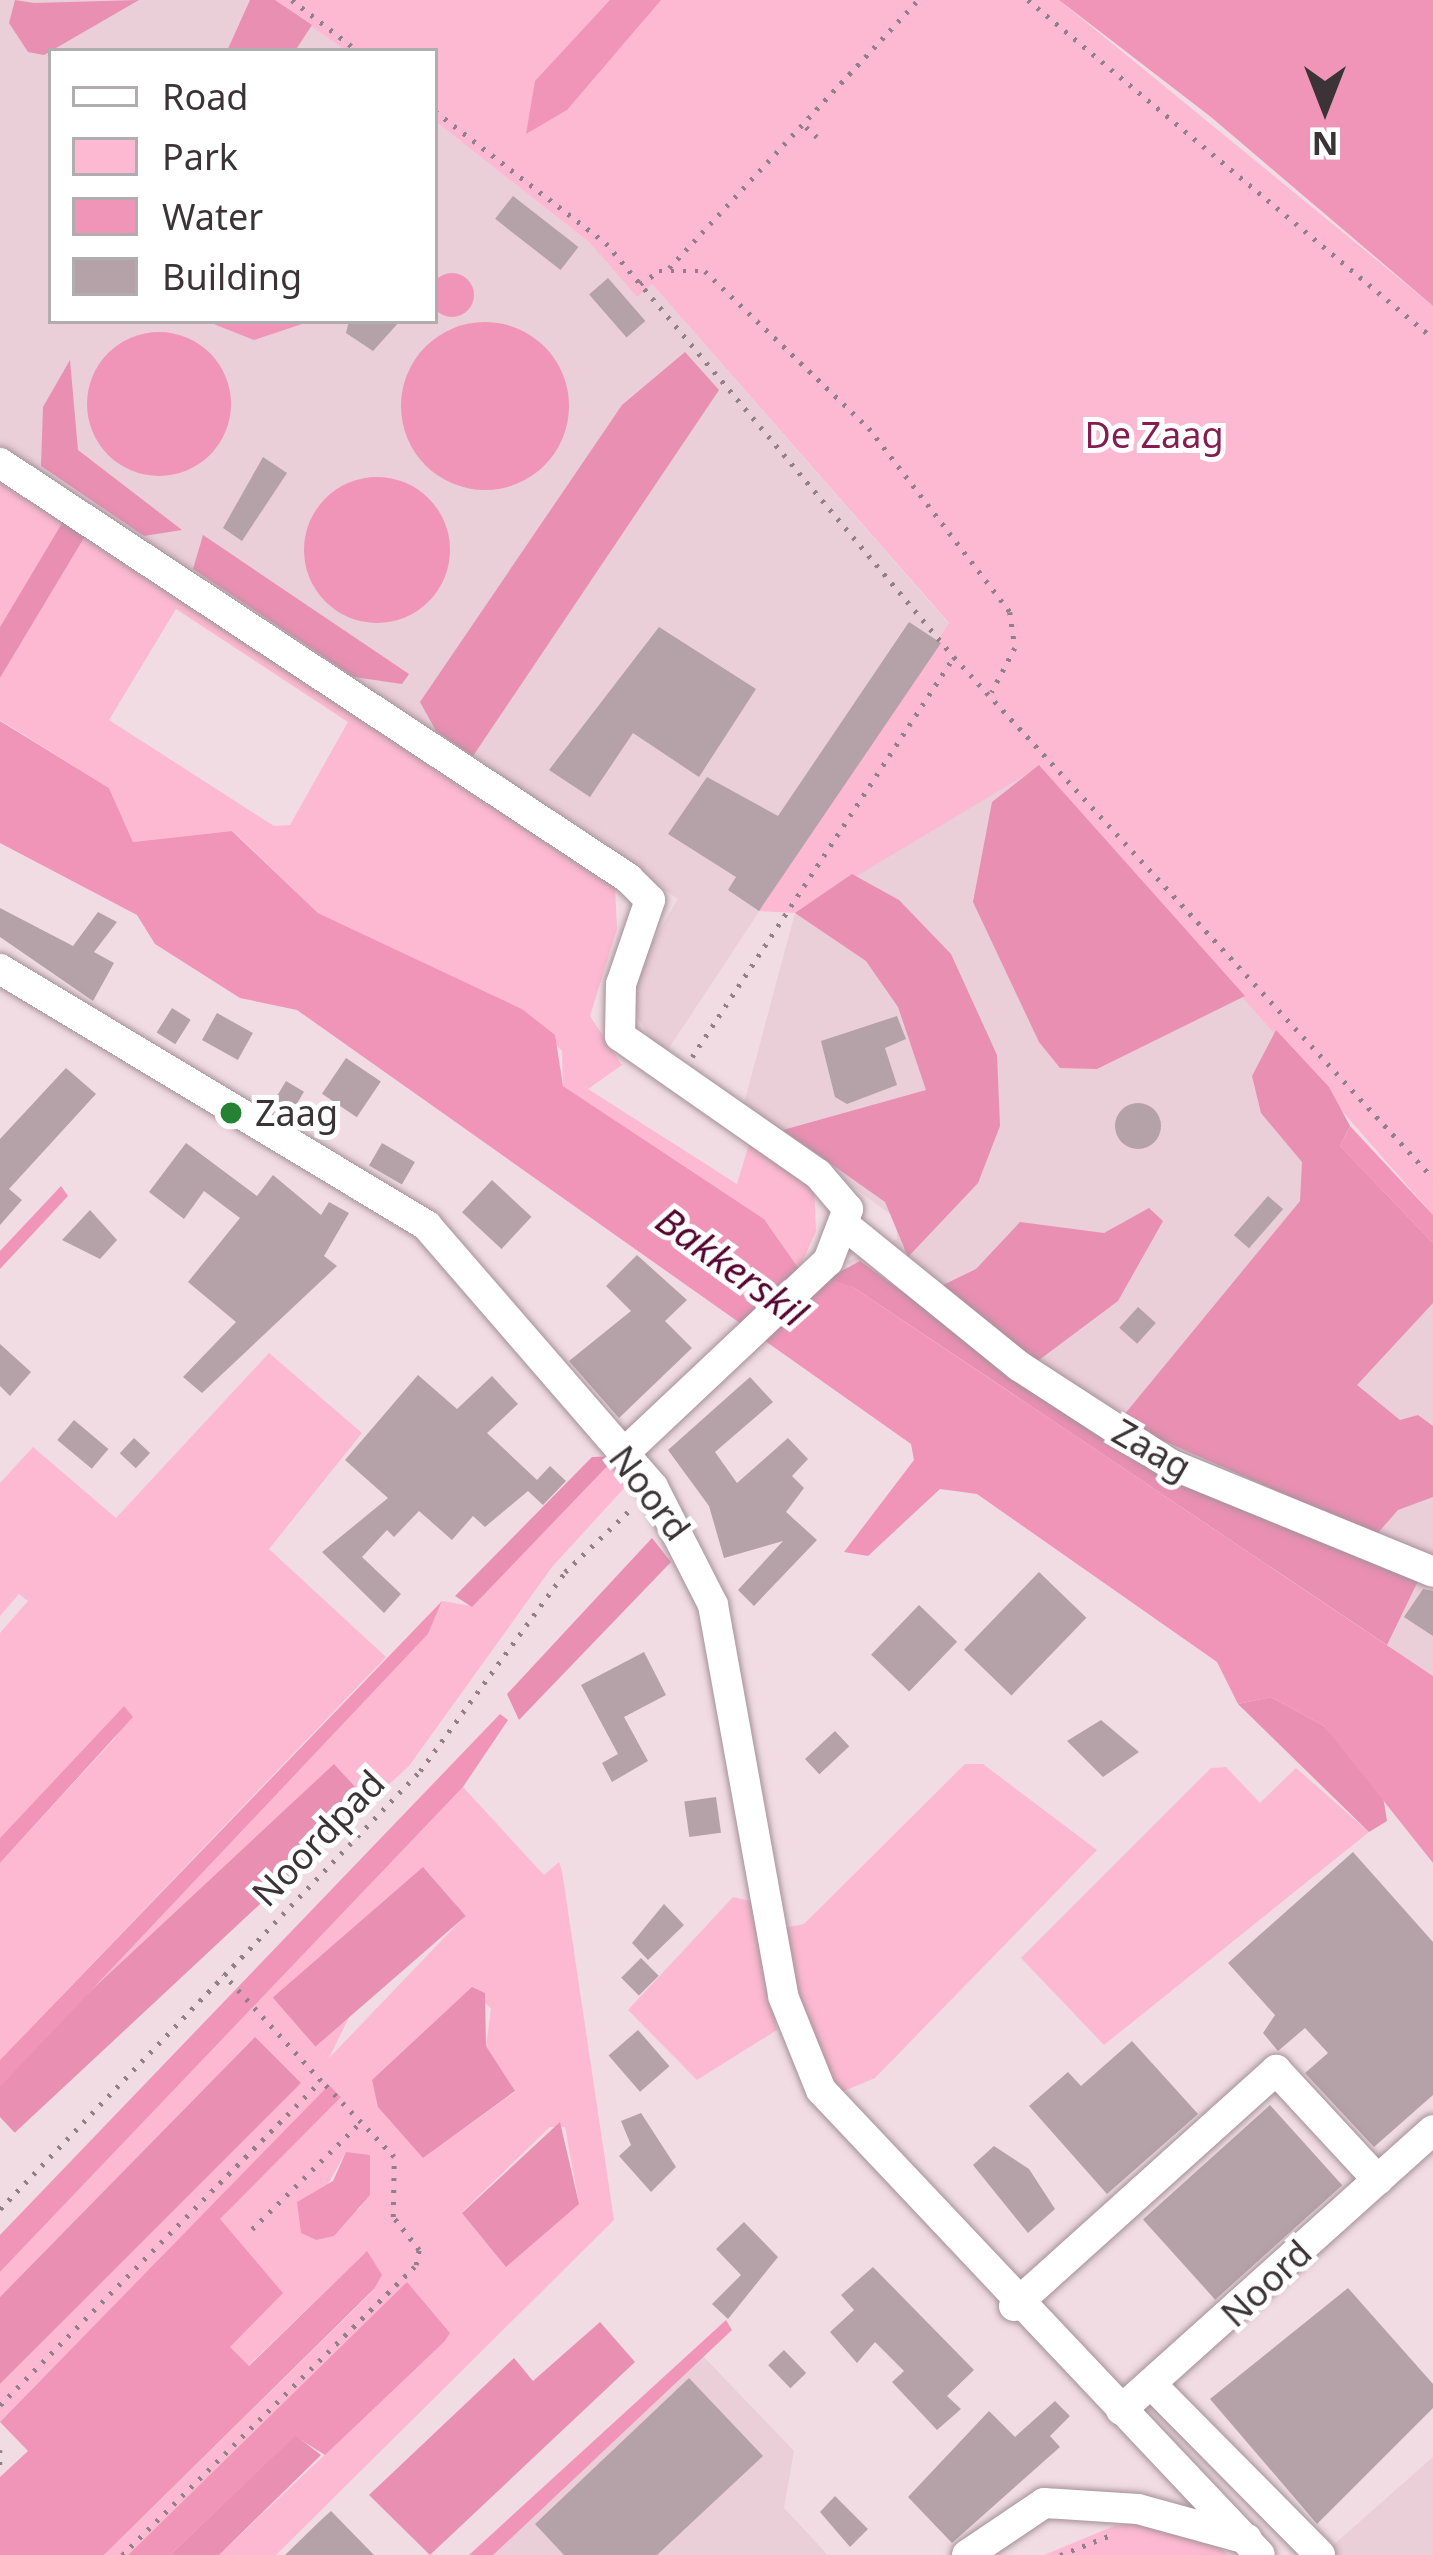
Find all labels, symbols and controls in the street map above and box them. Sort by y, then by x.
legend [48,48,438,324]
north arrow [1265,48,1385,168]
text: Road [162,72,249,121]
text: N [1312,122,1338,167]
text: Park [162,132,238,181]
text: Water [162,192,263,241]
text: Building [162,252,302,301]
park label: De Zaag [1084,413,1224,457]
place label: Zaag [255,1091,338,1135]
marker: Zaag [218,1100,244,1126]
water label: Bakkerskil [648,1196,816,1336]
street label: Zaag [1105,1410,1199,1488]
street label: Noord [600,1437,700,1549]
street label: Noordpad [243,1761,393,1915]
street label: Noord [1212,2231,1320,2335]

